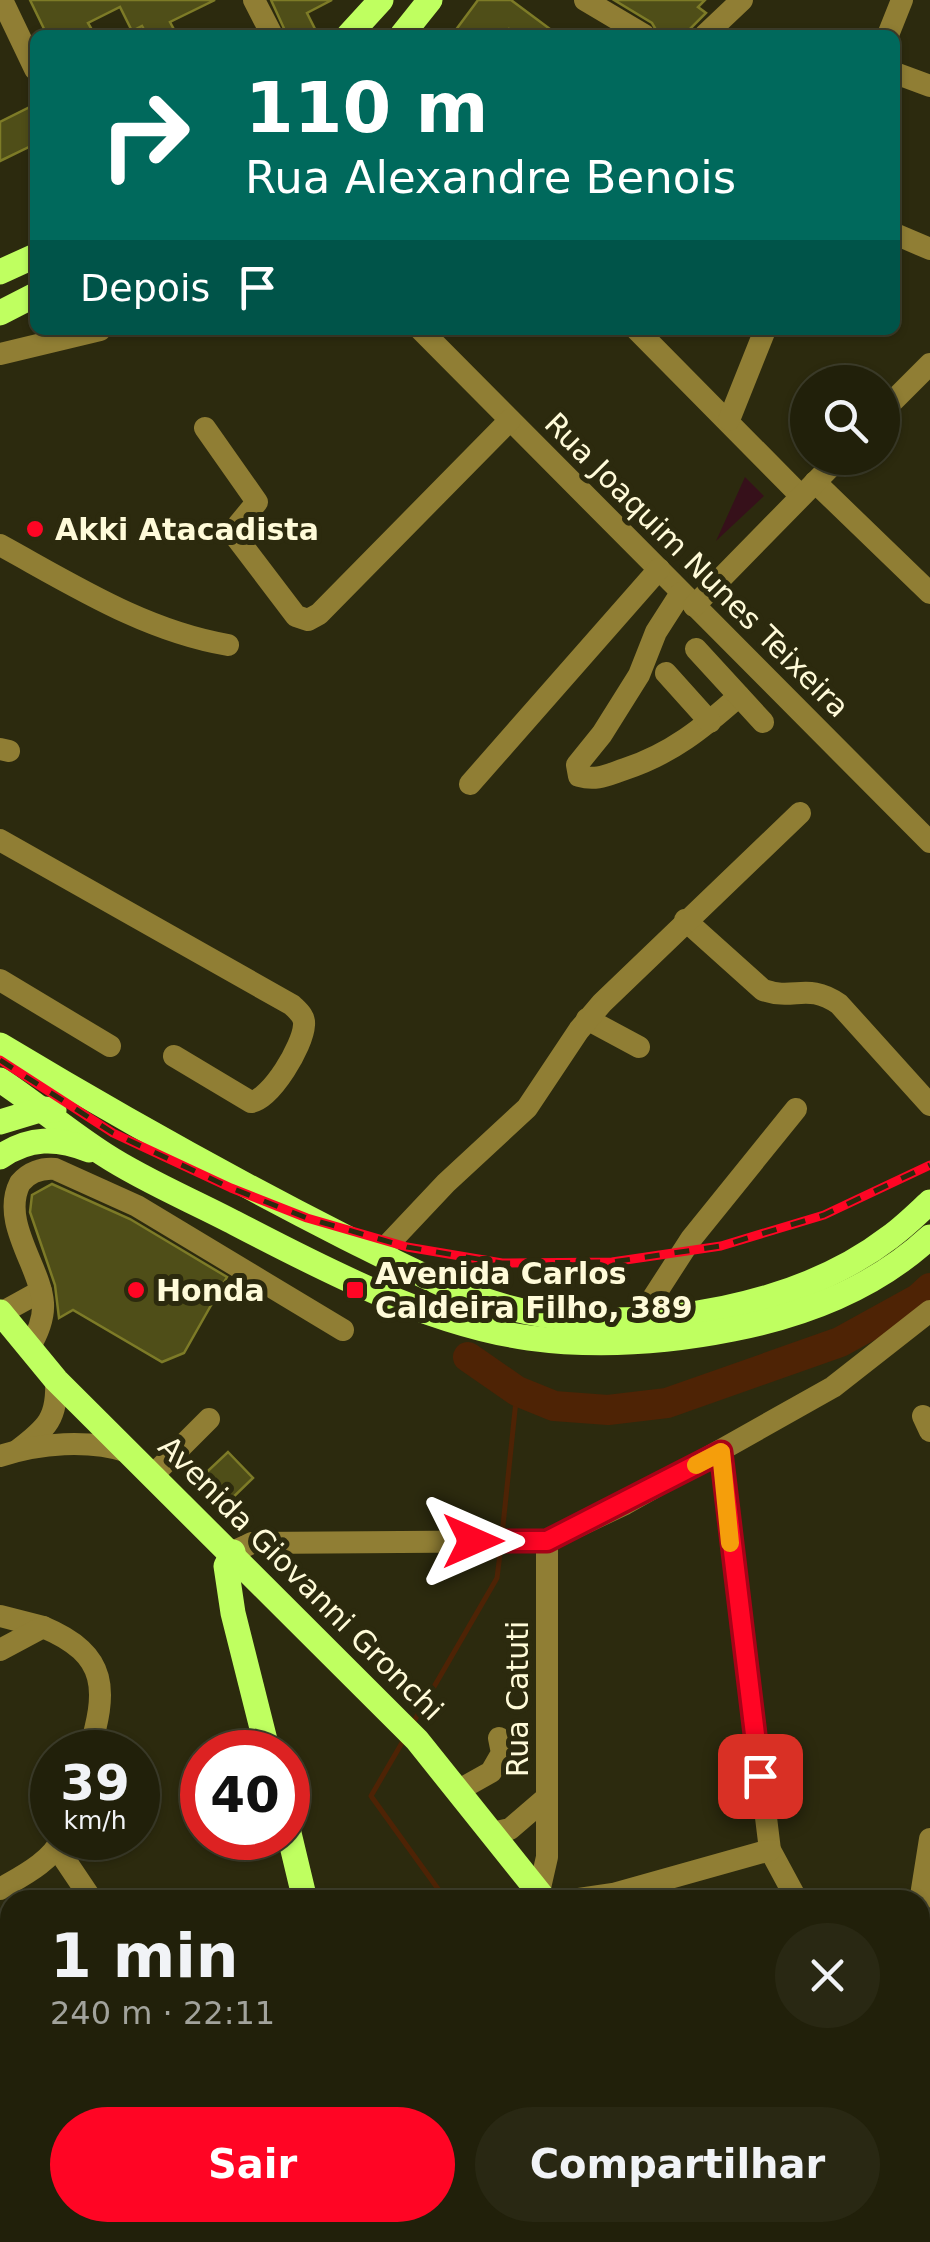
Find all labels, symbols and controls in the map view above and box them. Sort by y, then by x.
text: 110 m [245,67,488,149]
icon: right [80,70,210,200]
text: Rua Alexandre Benois [245,151,736,204]
icon: arrive [230,260,285,315]
text: Depois [80,266,210,310]
map controls [790,365,900,475]
button: search [790,365,900,475]
street label: Rua Joaquim Nunes Teixeira [538,406,856,724]
place label: Akki Atacadista [55,512,319,547]
marker: Akki Atacadista [24,518,46,540]
place label: Avenida Carlos Caldeira Filho, 389 [375,1256,693,1325]
place label: Honda [156,1273,265,1308]
marker: Honda [125,1279,147,1301]
marker: Avenida Carlos Caldeira Filho, 389 [344,1279,366,1301]
street label: Avenida Giovanni Gronchi [152,1429,450,1727]
position arrow [421,1489,525,1593]
street label: Rua Catuti [500,1621,535,1777]
speed limit sign: 40 [180,1730,310,1860]
pin [718,1734,803,1819]
icon: arrive [733,1749,788,1804]
text: 39 [60,1754,130,1812]
text: km/h [63,1806,127,1835]
text: 1 min [50,1921,238,1991]
button: close [775,1923,880,2028]
text: 240 m · 22:11 [50,1994,275,2032]
button: Sair [50,2107,455,2222]
button: Compartilhar [475,2107,880,2222]

